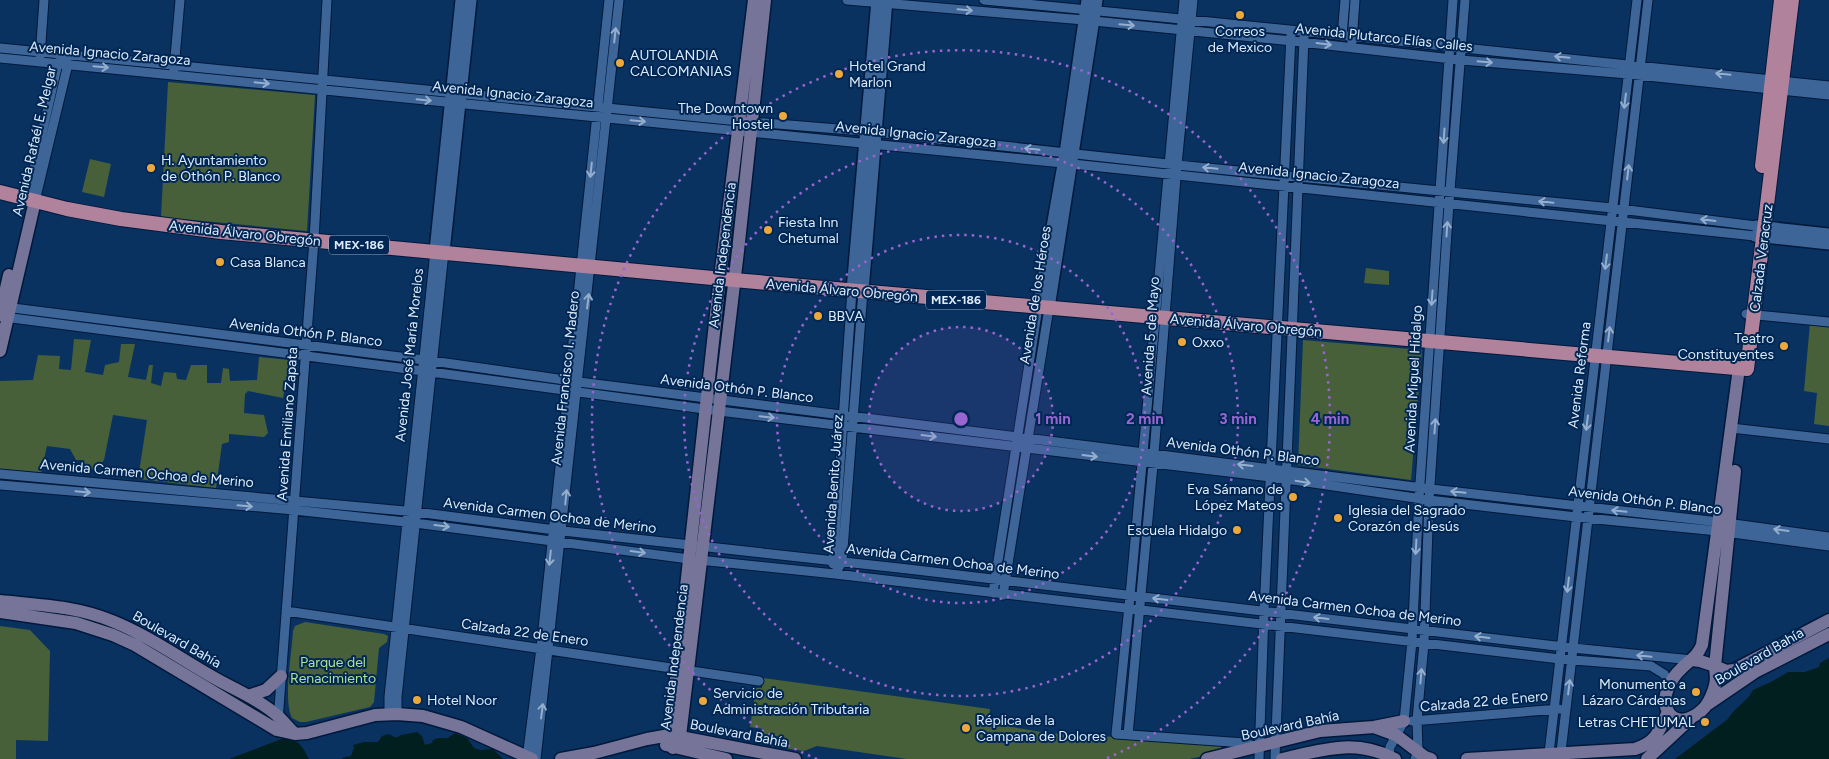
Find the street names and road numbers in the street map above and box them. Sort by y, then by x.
street label: Avenida Plutarco Elías Calles [1294,20,1474,55]
street label: Avenida Ignacio Zaragoza [29,38,191,69]
street label: Avenida Rafaél E. Melgar [9,64,60,218]
street label: Avenida Ignacio Zaragoza [432,78,594,111]
street label: Avenida Ignacio Zaragoza [835,118,997,151]
street label: Avenida Ignacio Zaragoza [1238,159,1400,192]
street label: Avenida Independencia [705,181,740,329]
street label: Calzada Veracruz [1746,203,1777,313]
street label: Avenida Álvaro Obregón [168,217,322,250]
street label: Avenida de los Héroes [1016,225,1055,365]
road number: MEX-186 [329,236,389,254]
street label: Avenida José María Morelos [392,267,427,443]
street label: Avenida Álvaro Obregón [765,275,919,306]
street label: Avenida 5 de Mayo [1138,276,1163,396]
street label: Avenida Francisco I. Madero [548,290,583,466]
road number: MEX-186 [926,290,986,310]
street label: Avenida Miguel Hidalgo [1401,305,1426,453]
street label: Avenida Álvaro Obregón [1169,310,1323,341]
street label: Avenida Othón P. Blanco [228,315,383,350]
street label: Avenida Reforma [1565,321,1594,429]
street label: Avenida Emiliano Zapata [274,347,301,502]
street label: Avenida Othón P. Blanco [659,371,814,406]
street label: Avenida Benito Juárez [820,414,847,554]
street label: Avenida Othón P. Blanco [1165,434,1320,469]
street label: Avenida Carmen Ochoa de Merino [39,456,254,491]
street label: Avenida Othón P. Blanco [1567,483,1722,518]
street label: Avenida Carmen Ochoa de Merino [442,494,657,537]
street label: Avenida Carmen Ochoa de Merino [845,540,1060,583]
street label: Avenida Independencia [657,583,692,731]
street label: Avenida Carmen Ochoa de Merino [1247,587,1462,630]
street label: Boulevard Bahía [129,607,224,672]
street label: Calzada 22 de Enero [460,615,590,650]
street label: Boulevard Bahía [1712,624,1807,689]
street label: Calzada 22 de Enero [1419,687,1549,716]
street label: Boulevard Bahía [1240,707,1341,744]
street label: Boulevard Bahía [688,716,789,751]

